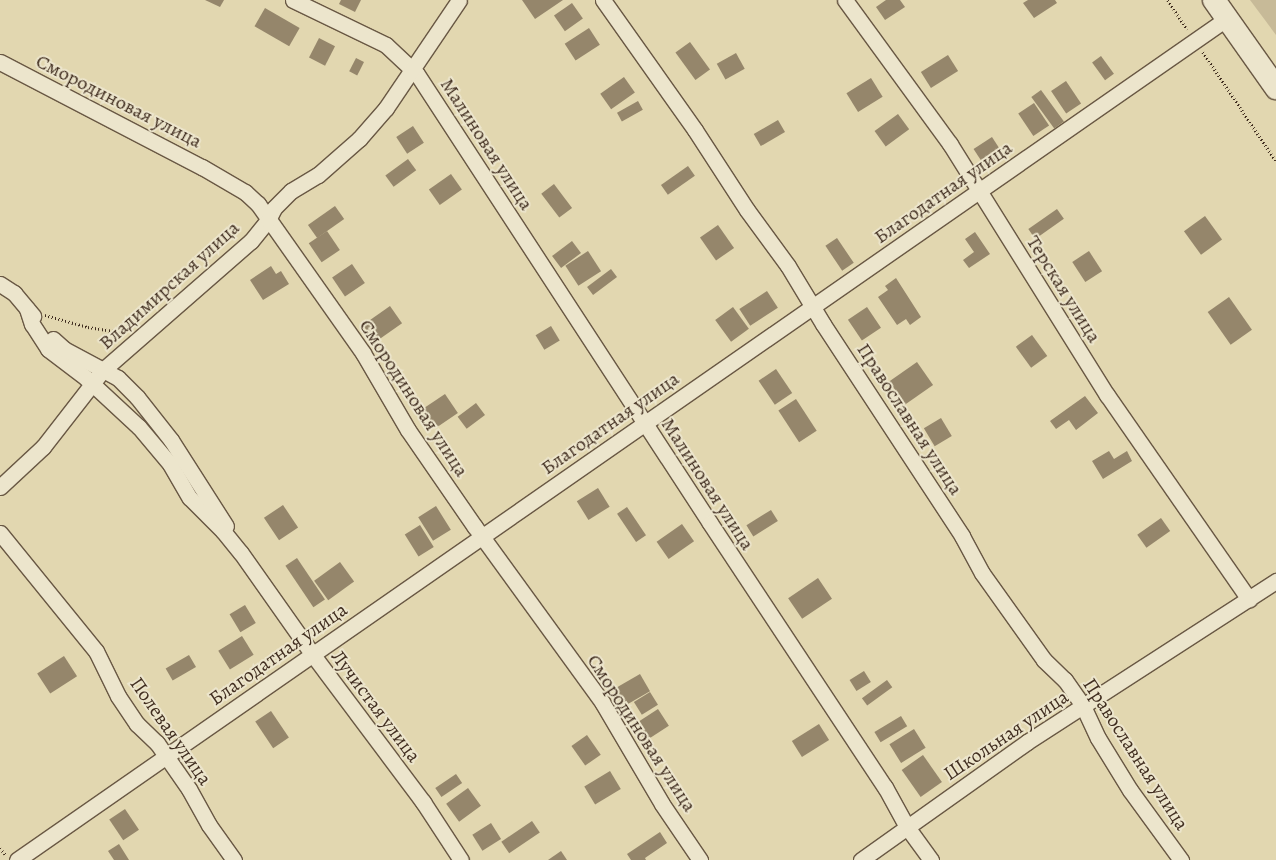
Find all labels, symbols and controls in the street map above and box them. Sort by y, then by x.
street label: Смородиновая улица [32,49,206,153]
street label: Малиновая улица [435,73,539,215]
street label: Благодатная улица [869,135,1017,249]
street label: Владимирская улица [94,216,244,354]
street label: Терская улица [1022,231,1106,347]
street label: Смородиновая улица [354,315,474,481]
street label: Православная улица [852,338,968,500]
street label: Благодатная улица [536,366,684,480]
street label: Малиновая улица [656,413,760,555]
street label: Благодатная улица [204,597,352,711]
street label: Лучистая улица [326,645,426,767]
street label: Смородиновая улица [582,650,702,816]
street label: Полевая улица [125,672,217,790]
street label: Православная улица [1078,673,1194,835]
street label: Школьная улица [939,684,1073,786]

